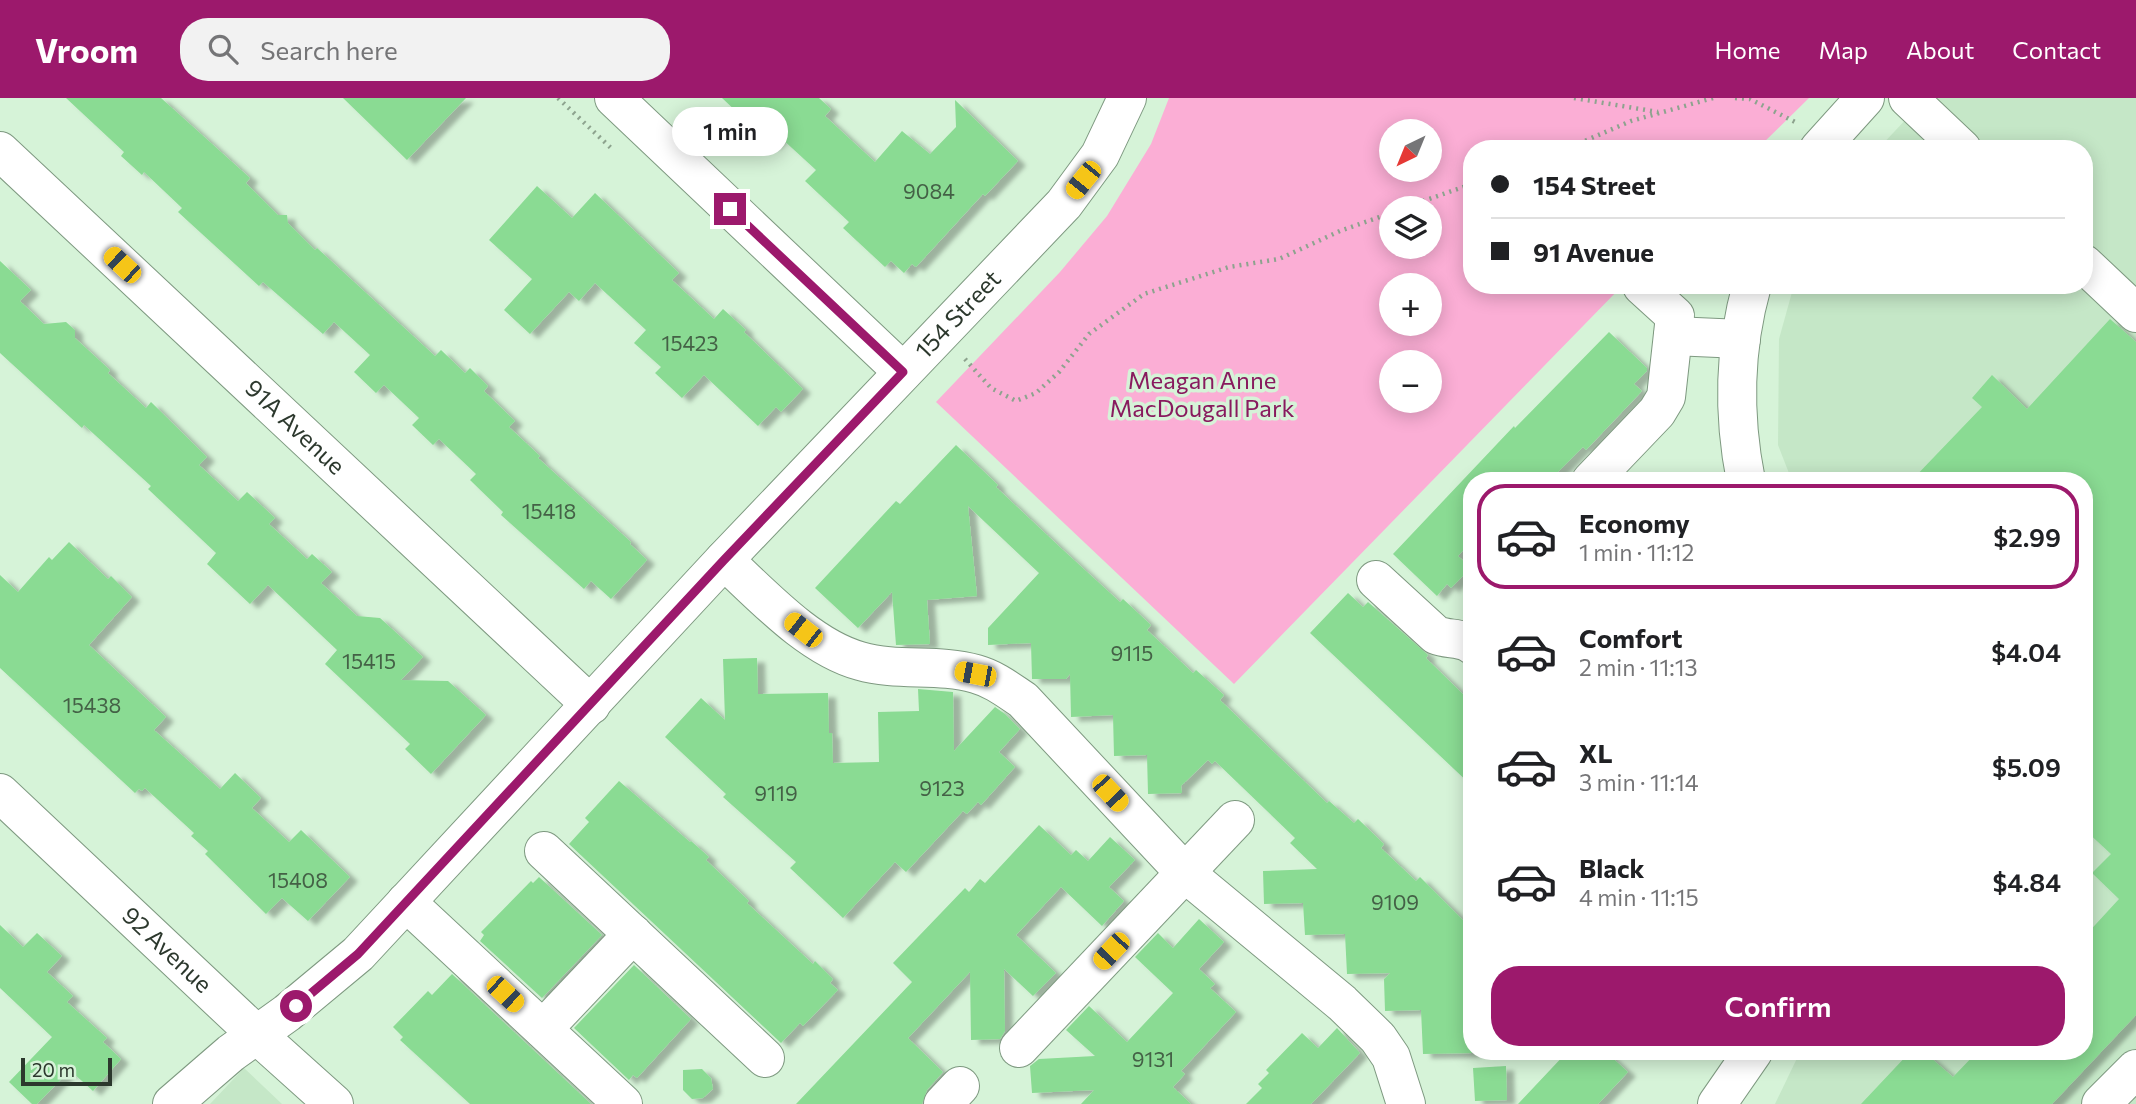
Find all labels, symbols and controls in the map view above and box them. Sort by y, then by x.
search box [180,18,670,81]
text: Vroom [35,29,138,70]
icon: search [204,30,242,68]
text: Search here [260,34,398,65]
text: Home [1715,35,1781,64]
text: Map [1819,35,1868,64]
text: About [1906,35,1974,64]
text: Contact [2012,35,2101,64]
callout: 1 min [672,108,788,156]
text: 1 min [703,117,757,145]
north arrow [1379,119,1442,182]
map controls [1379,119,1442,413]
car [1062,157,1105,203]
text: 154 Street [1533,169,1656,200]
house number: 9084 [903,178,955,203]
route end [714,193,746,225]
button: layers [1379,196,1442,259]
text: 91 Avenue [1533,236,1654,267]
car [100,243,145,287]
street label: 154 Street [908,263,1006,364]
button: + [1379,273,1442,336]
house number: 15423 [662,330,718,355]
button: − [1379,350,1442,413]
park label: Meagan Anne MacDougall Park [1110,365,1294,422]
street label: 91A Avenue [240,373,352,480]
house number: 15418 [522,498,576,523]
icon: car [1495,505,1558,568]
text: Economy [1579,507,1690,538]
text: $2.99 [1993,521,2061,552]
text: 1 min · 11:12 [1579,538,1694,566]
car [780,609,827,651]
icon: car [1495,620,1558,683]
text: Comfort [1579,622,1682,653]
text: $4.04 [1991,636,2061,667]
house number: 9115 [1111,640,1153,665]
house number: 15415 [342,648,396,673]
text: 2 min · 11:13 [1579,653,1698,681]
car [953,660,998,688]
house number: 15438 [63,692,121,717]
icon: car [1495,735,1558,798]
text: XL [1579,737,1613,768]
text: $5.09 [1992,751,2061,782]
text: 3 min · 11:14 [1579,768,1699,796]
car [1088,770,1133,816]
house number: 9123 [919,775,965,800]
house number: 9119 [754,780,798,805]
icon: car [1495,850,1558,913]
text: Black [1579,852,1645,883]
text: $4.84 [1992,866,2061,897]
house number: 15408 [268,867,328,892]
text: 4 min · 11:15 [1579,883,1699,911]
house number: 9109 [1371,889,1419,914]
street label: 92 Avenue [117,900,219,998]
car [1089,928,1134,974]
button: Confirm [1491,966,2065,1046]
car [483,972,528,1016]
route start [280,990,312,1022]
house number: 9131 [1132,1046,1174,1071]
scale bar [21,1055,112,1087]
text: 20 m [32,1058,75,1081]

